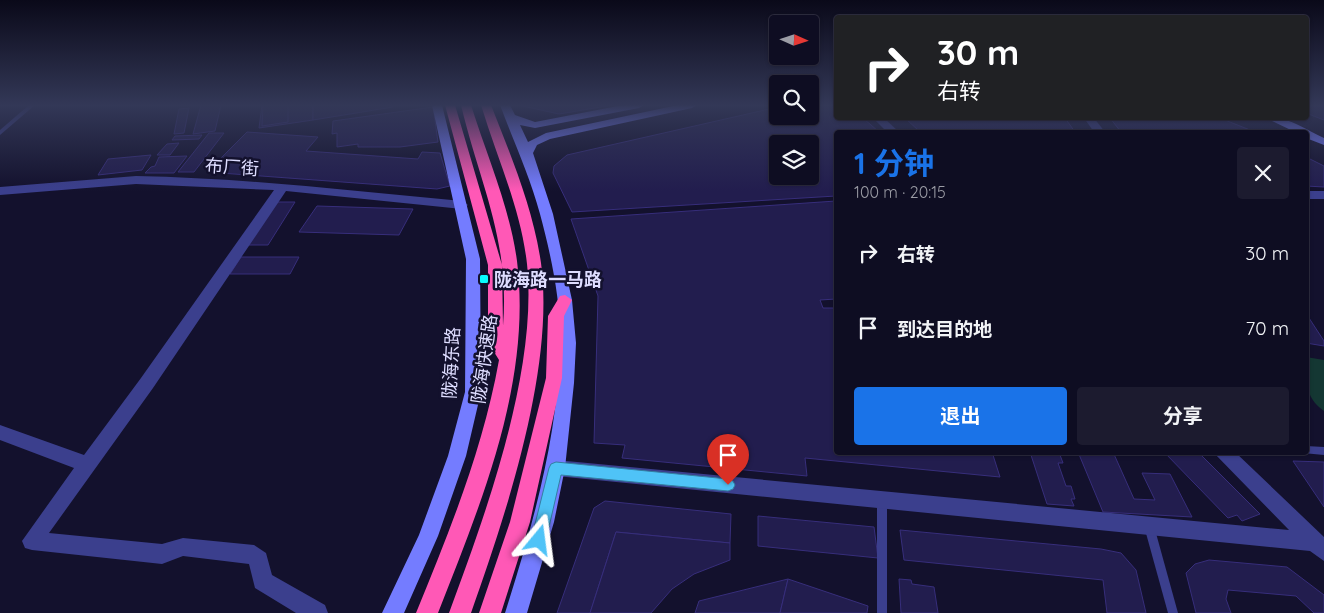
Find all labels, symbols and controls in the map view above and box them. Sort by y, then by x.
north arrow [769,15,819,65]
map controls [769,15,819,185]
text: 30 m [937,30,1019,74]
icon: right [854,35,919,100]
button: search [769,75,819,125]
text: 右转 [937,77,981,105]
button: layers [769,135,819,185]
text: 1 分钟 [854,144,934,182]
button: close [1237,147,1289,199]
street label: 布厂街 [204,154,260,180]
text: 100 m · 20:15 [854,182,946,202]
icon: right [854,239,882,267]
text: 30 m [1245,241,1289,265]
text: 右转 [897,242,935,266]
place label: 陇海路一马路 [494,268,602,291]
marker: 陇海路一马路 [478,273,490,285]
street label: 陇海快速路 [466,313,502,405]
icon: arrive [854,314,882,342]
text: 70 m [1245,316,1289,340]
text: 到达目的地 [897,317,992,341]
street label: 陇海东路 [438,326,464,400]
button: 退出 [854,387,1067,445]
button: 分享 [1077,387,1289,445]
pin [707,434,749,485]
icon: arrive [714,441,742,469]
position arrow [512,513,564,565]

